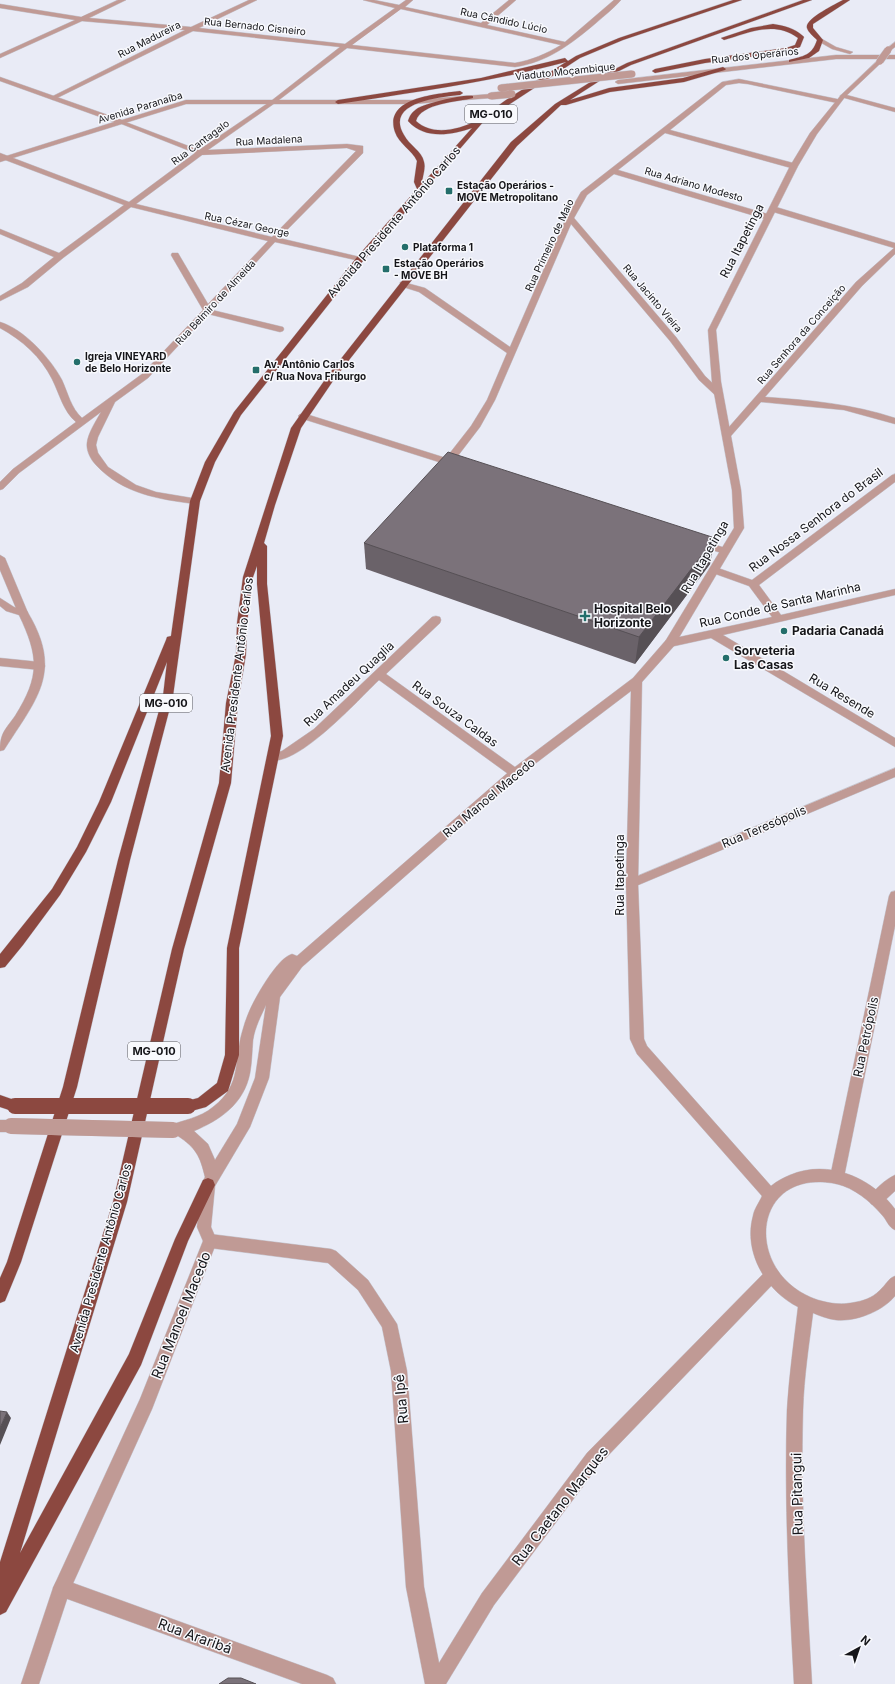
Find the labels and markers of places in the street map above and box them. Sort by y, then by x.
place label: Estação Operários - MOVE Metropolitano [457,179,558,203]
marker: Estação Operários - MOVE Metropolitano [444,186,454,196]
place label: Plataforma 1 [413,241,473,253]
marker: Plataforma 1 [400,242,410,252]
place label: Estação Operários - MOVE BH [394,257,484,281]
marker: Estação Operários - MOVE BH [381,264,391,274]
place label: Igreja VINEYARD de Belo Horizonte [85,350,171,374]
marker: Igreja VINEYARD de Belo Horizonte [72,357,82,367]
place label: Av. Antônio Carlos c/ Rua Nova Friburgo [264,358,366,383]
marker: Av. Antônio Carlos c/ Rua Nova Friburgo [251,365,261,375]
place label: Hospital Belo Horizonte [594,601,671,630]
marker: Hospital Belo Horizonte [579,610,591,622]
place label: Padaria Canadá [792,623,884,638]
marker: Padaria Canadá [779,626,789,636]
place label: Sorveteria Las Casas [734,643,795,672]
marker: Sorveteria Las Casas [721,653,731,663]

